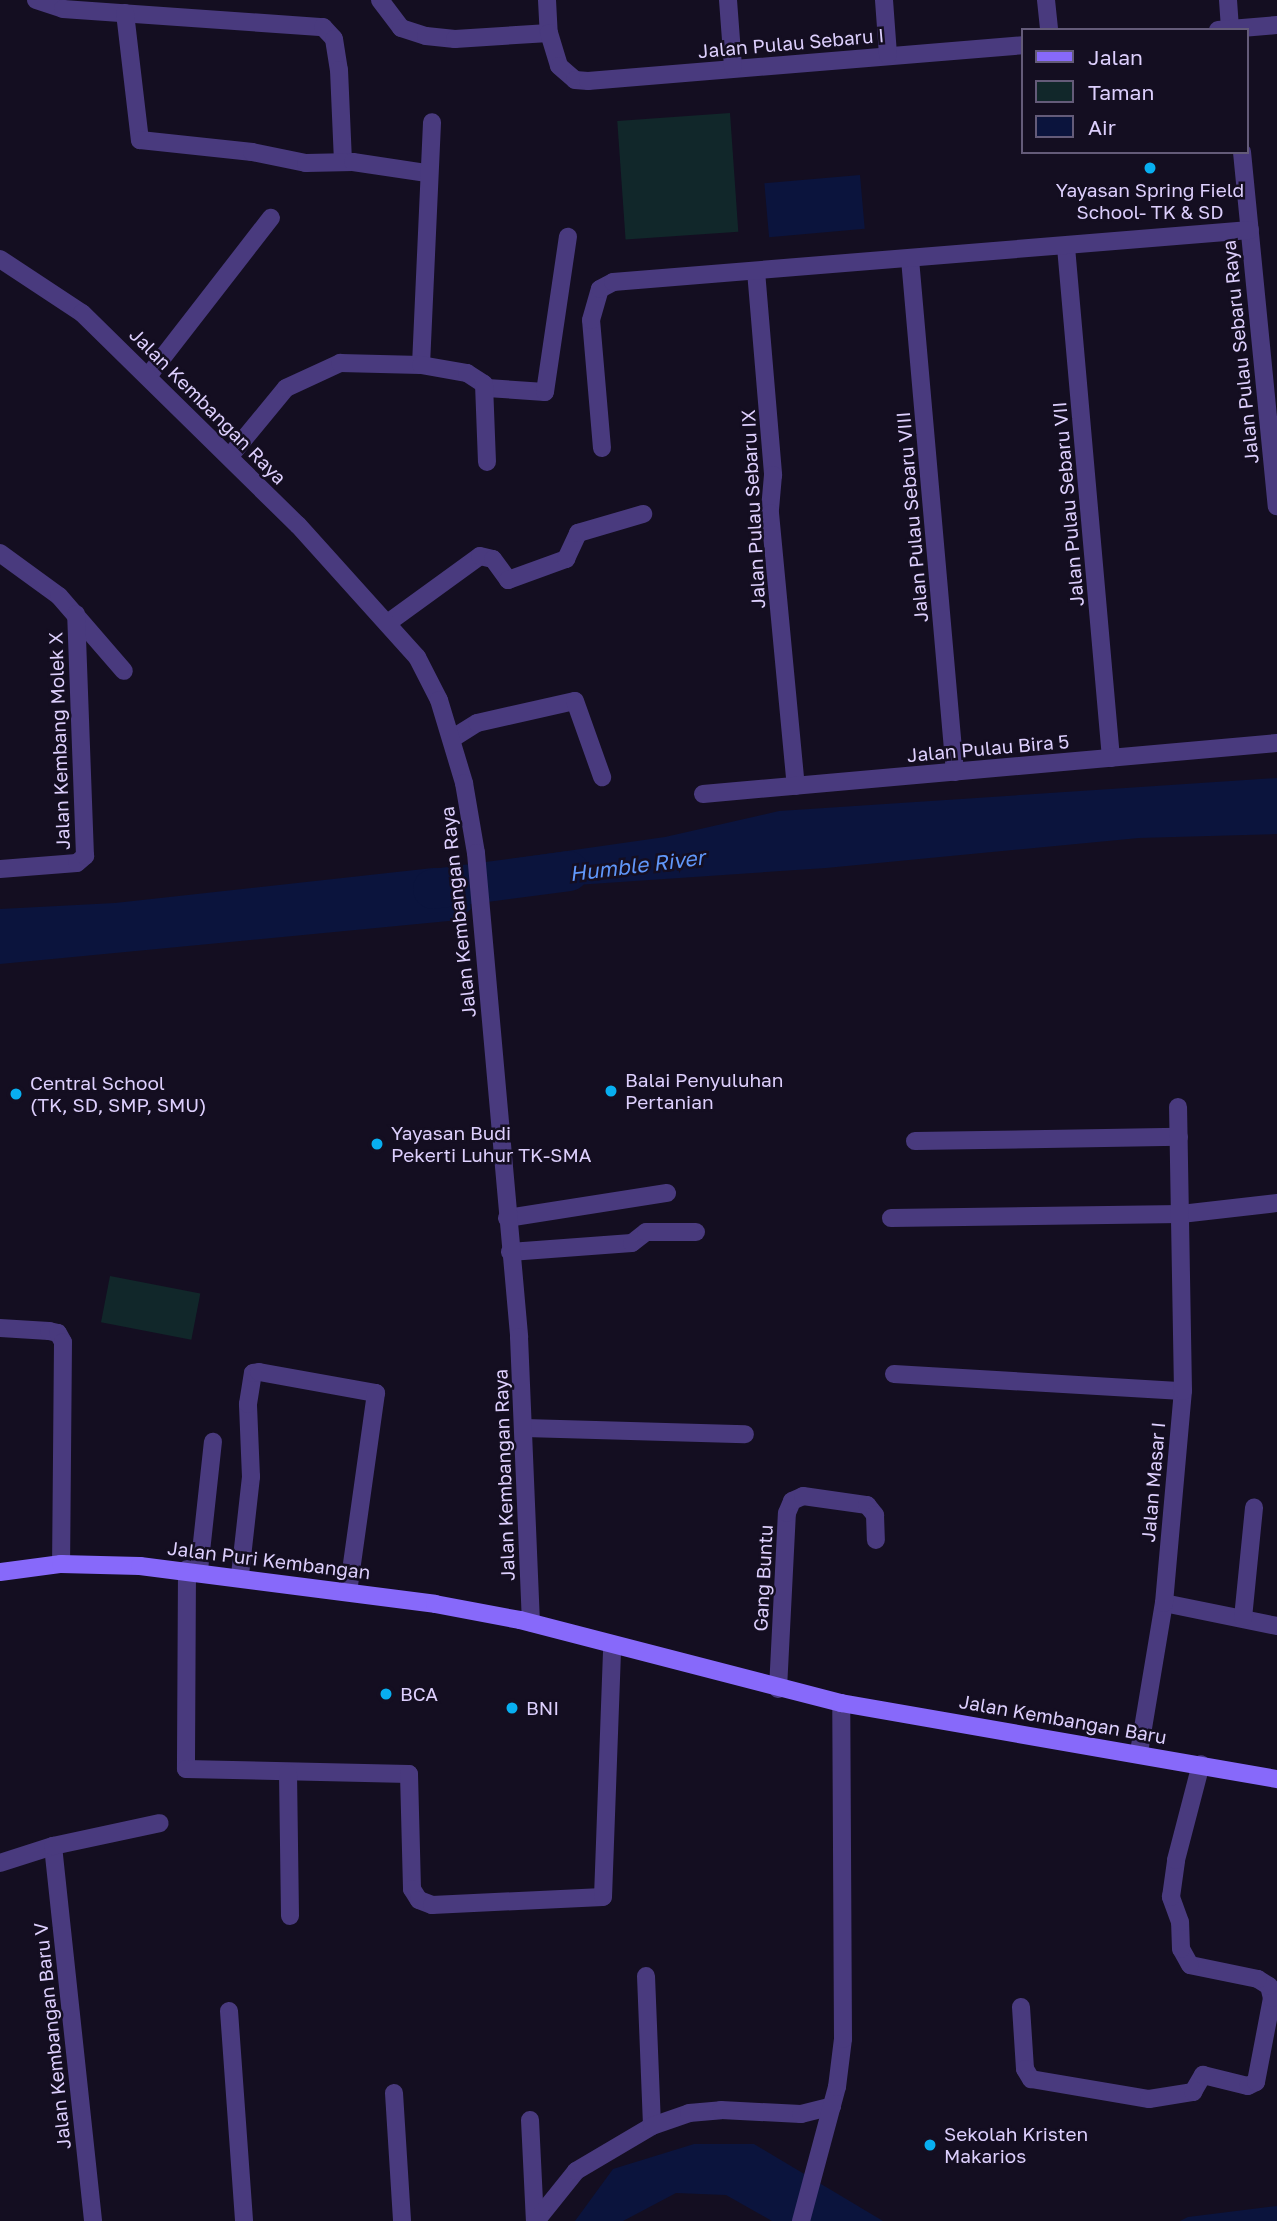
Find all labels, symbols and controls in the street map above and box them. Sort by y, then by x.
street label: Jalan Pulau Sebaru I [697,24,885,62]
legend [1021,28,1249,154]
text: Jalan [1088,44,1143,70]
text: Taman [1088,79,1154,105]
text: Air [1088,114,1116,140]
marker: Yayasan Spring Field School- TK & SD [1142,160,1158,176]
place label: Yayasan Spring Field School- TK & SD [1056,179,1244,223]
street label: Jalan Pulau Sebaru Raya [1217,239,1263,465]
street label: Jalan Kembangan Raya [125,323,291,489]
street label: Jalan Pulau Sebaru VII [1048,401,1088,607]
street label: Jalan Pulau Sebaru IX [736,409,770,609]
street label: Jalan Pulau Sebaru VIII [891,411,933,623]
street label: Jalan Kembang Molek X [44,632,74,850]
street label: Jalan Pulau Bira 5 [906,730,1070,766]
street label: Jalan Kembangan Raya [436,805,480,1019]
water label: Humble River [568,844,706,886]
place label: Balai Penyuluhan Pertanian [625,1069,784,1113]
place label: Central School (TK, SD, SMP, SMU) [30,1072,206,1116]
marker: Balai Penyuluhan Pertanian [603,1083,619,1099]
marker: Central School (TK, SD, SMP, SMU) [8,1086,24,1102]
place label: Yayasan Budi Pekerti Luhur TK-SMA [391,1122,592,1166]
marker: Yayasan Budi Pekerti Luhur TK-SMA [369,1136,385,1152]
street label: Jalan Kembangan Raya [489,1369,519,1581]
street label: Jalan Masar I [1136,1421,1170,1543]
street label: Gang Buntu [749,1524,777,1632]
street label: Jalan Puri Kembangan [166,1536,372,1584]
place label: BCA [400,1683,438,1705]
marker: BCA [378,1686,394,1702]
street label: Jalan Kembangan Baru [957,1690,1169,1748]
place label: BNI [526,1697,559,1719]
marker: BNI [504,1700,520,1716]
street label: Jalan Kembangan Baru V [29,1921,75,2151]
place label: Sekolah Kristen Makarios [944,2123,1088,2167]
marker: Sekolah Kristen Makarios [922,2137,938,2153]

